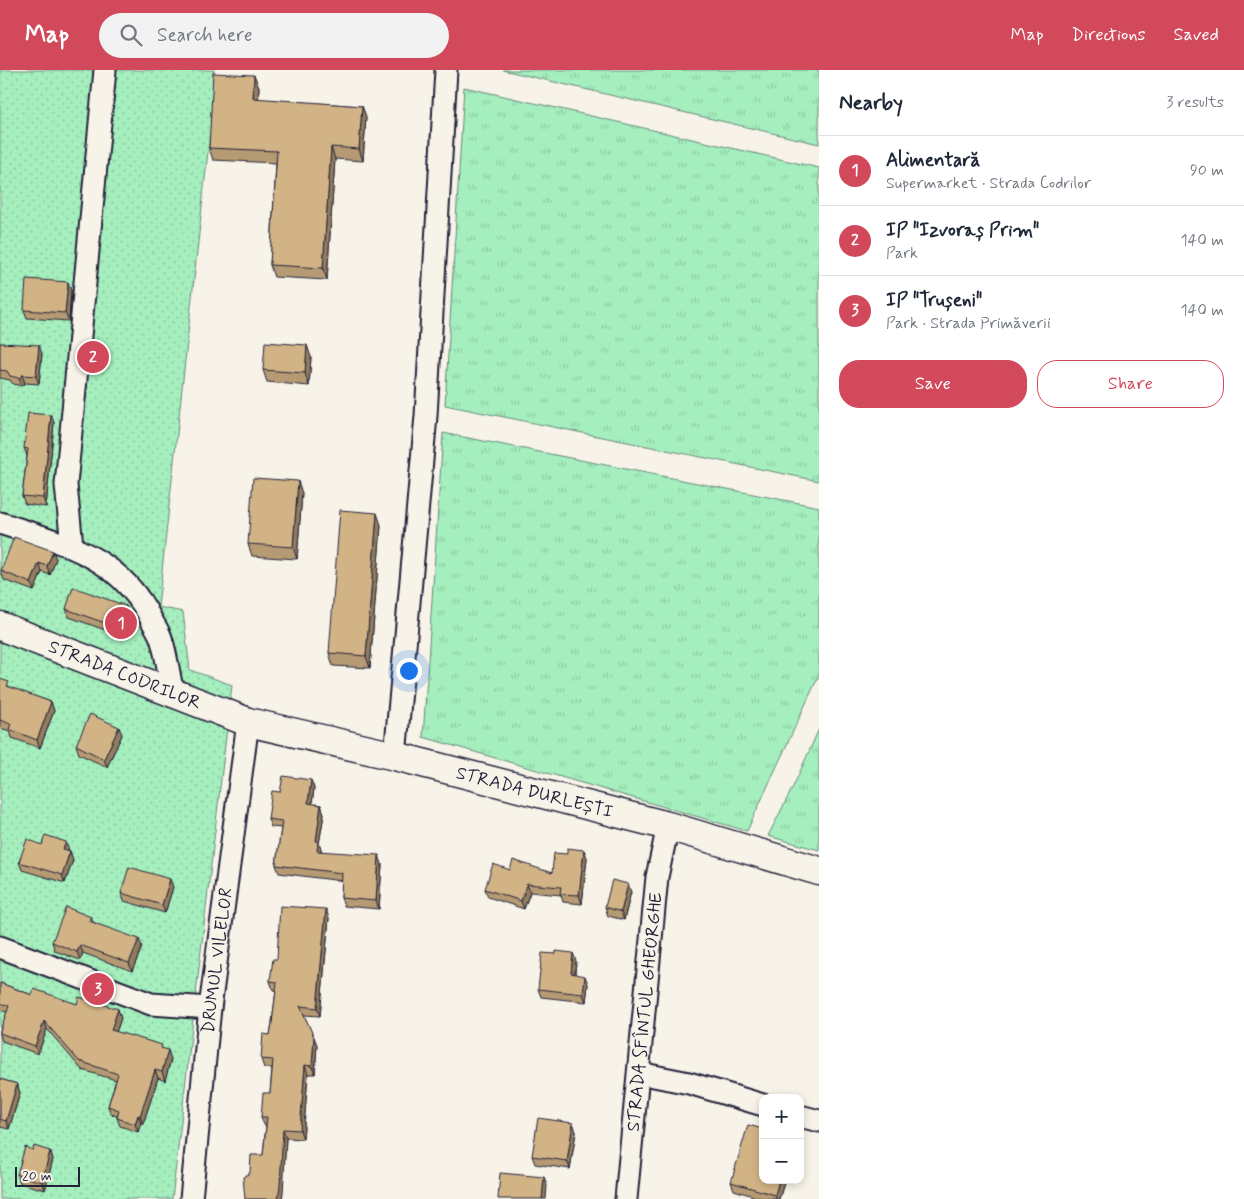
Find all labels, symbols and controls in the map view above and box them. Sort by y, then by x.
search box [99,13,449,58]
text: Map [25,20,69,51]
icon: search [117,21,145,49]
text: Search here [157,23,253,48]
text: Map [1011,23,1044,47]
text: Directions [1072,23,1146,47]
text: Saved [1174,23,1219,47]
text: Nearby [839,89,903,117]
text: 3 results [1166,92,1224,113]
text: Alimentară [886,148,980,173]
text: 1 [851,160,859,181]
text: 90 m [1190,160,1224,181]
text: Supermarket · Strada Codrilor [886,173,1091,194]
text: IP "Izvoraș Prim" [886,218,1039,243]
text: 2 [851,230,859,251]
text: 140 m [1180,230,1224,251]
text: Park [886,243,918,264]
text: IP "Trușeni" [886,288,982,313]
text: 3 [851,300,859,321]
text: 140 m [1180,300,1224,321]
text: Park · Strada Primăverii [886,313,1051,334]
pin: 2 [77,338,109,376]
button: Save [839,360,1027,408]
button: Share [1037,360,1224,408]
pin: 1 [105,604,137,642]
street label: STRADA CODRILOR [45,635,205,716]
your location [396,658,422,684]
street label: STRADA DURLEȘTI [454,761,615,824]
street label: DRUMUL VILELOR [197,886,239,1035]
street label: STRADA SFÎNTUL GHEORGHE [622,891,668,1133]
pin: 3 [82,970,114,1008]
map controls [759,1094,804,1184]
button: + [759,1094,804,1139]
button: − [759,1139,804,1184]
scale bar [15,1164,80,1187]
text: 20 m [22,1167,52,1185]

